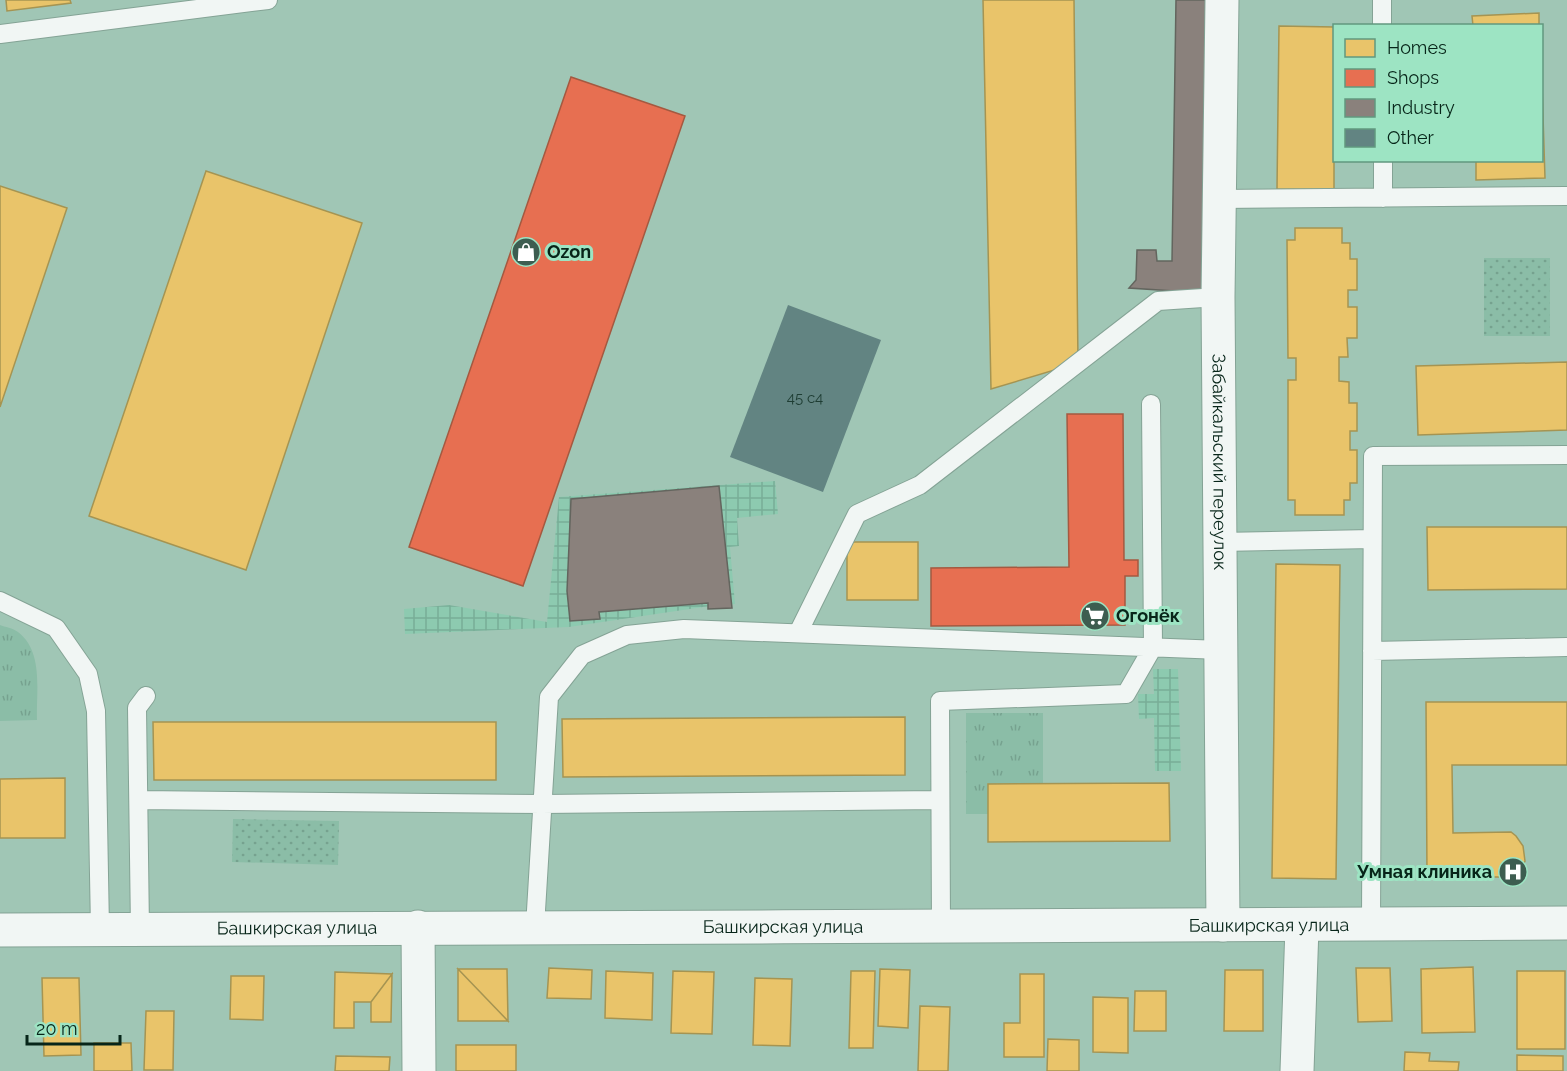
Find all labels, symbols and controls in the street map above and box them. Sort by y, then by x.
legend [1333,24,1543,162]
text: Homes [1387,37,1447,58]
text: Shops [1387,67,1439,88]
text: Industry [1387,97,1455,118]
text: Other [1387,127,1435,148]
shop icon: Ozon [510,236,542,268]
place label: Ozon [547,241,591,262]
street label: Забайкальский переулок [1208,353,1231,570]
house number: 45 с4 [787,389,823,407]
supermarket icon: Огонёк [1079,600,1111,632]
place label: Огонёк [1116,605,1180,626]
hospital icon: Умная клиника [1497,856,1529,888]
place label: Умная клиника [1356,861,1492,882]
street label: Башкирская улица [1189,914,1349,936]
street label: Башкирская улица [703,916,863,937]
street label: Башкирская улица [217,917,377,938]
scale bar [27,1008,120,1046]
text: 20 m [36,1018,78,1039]

